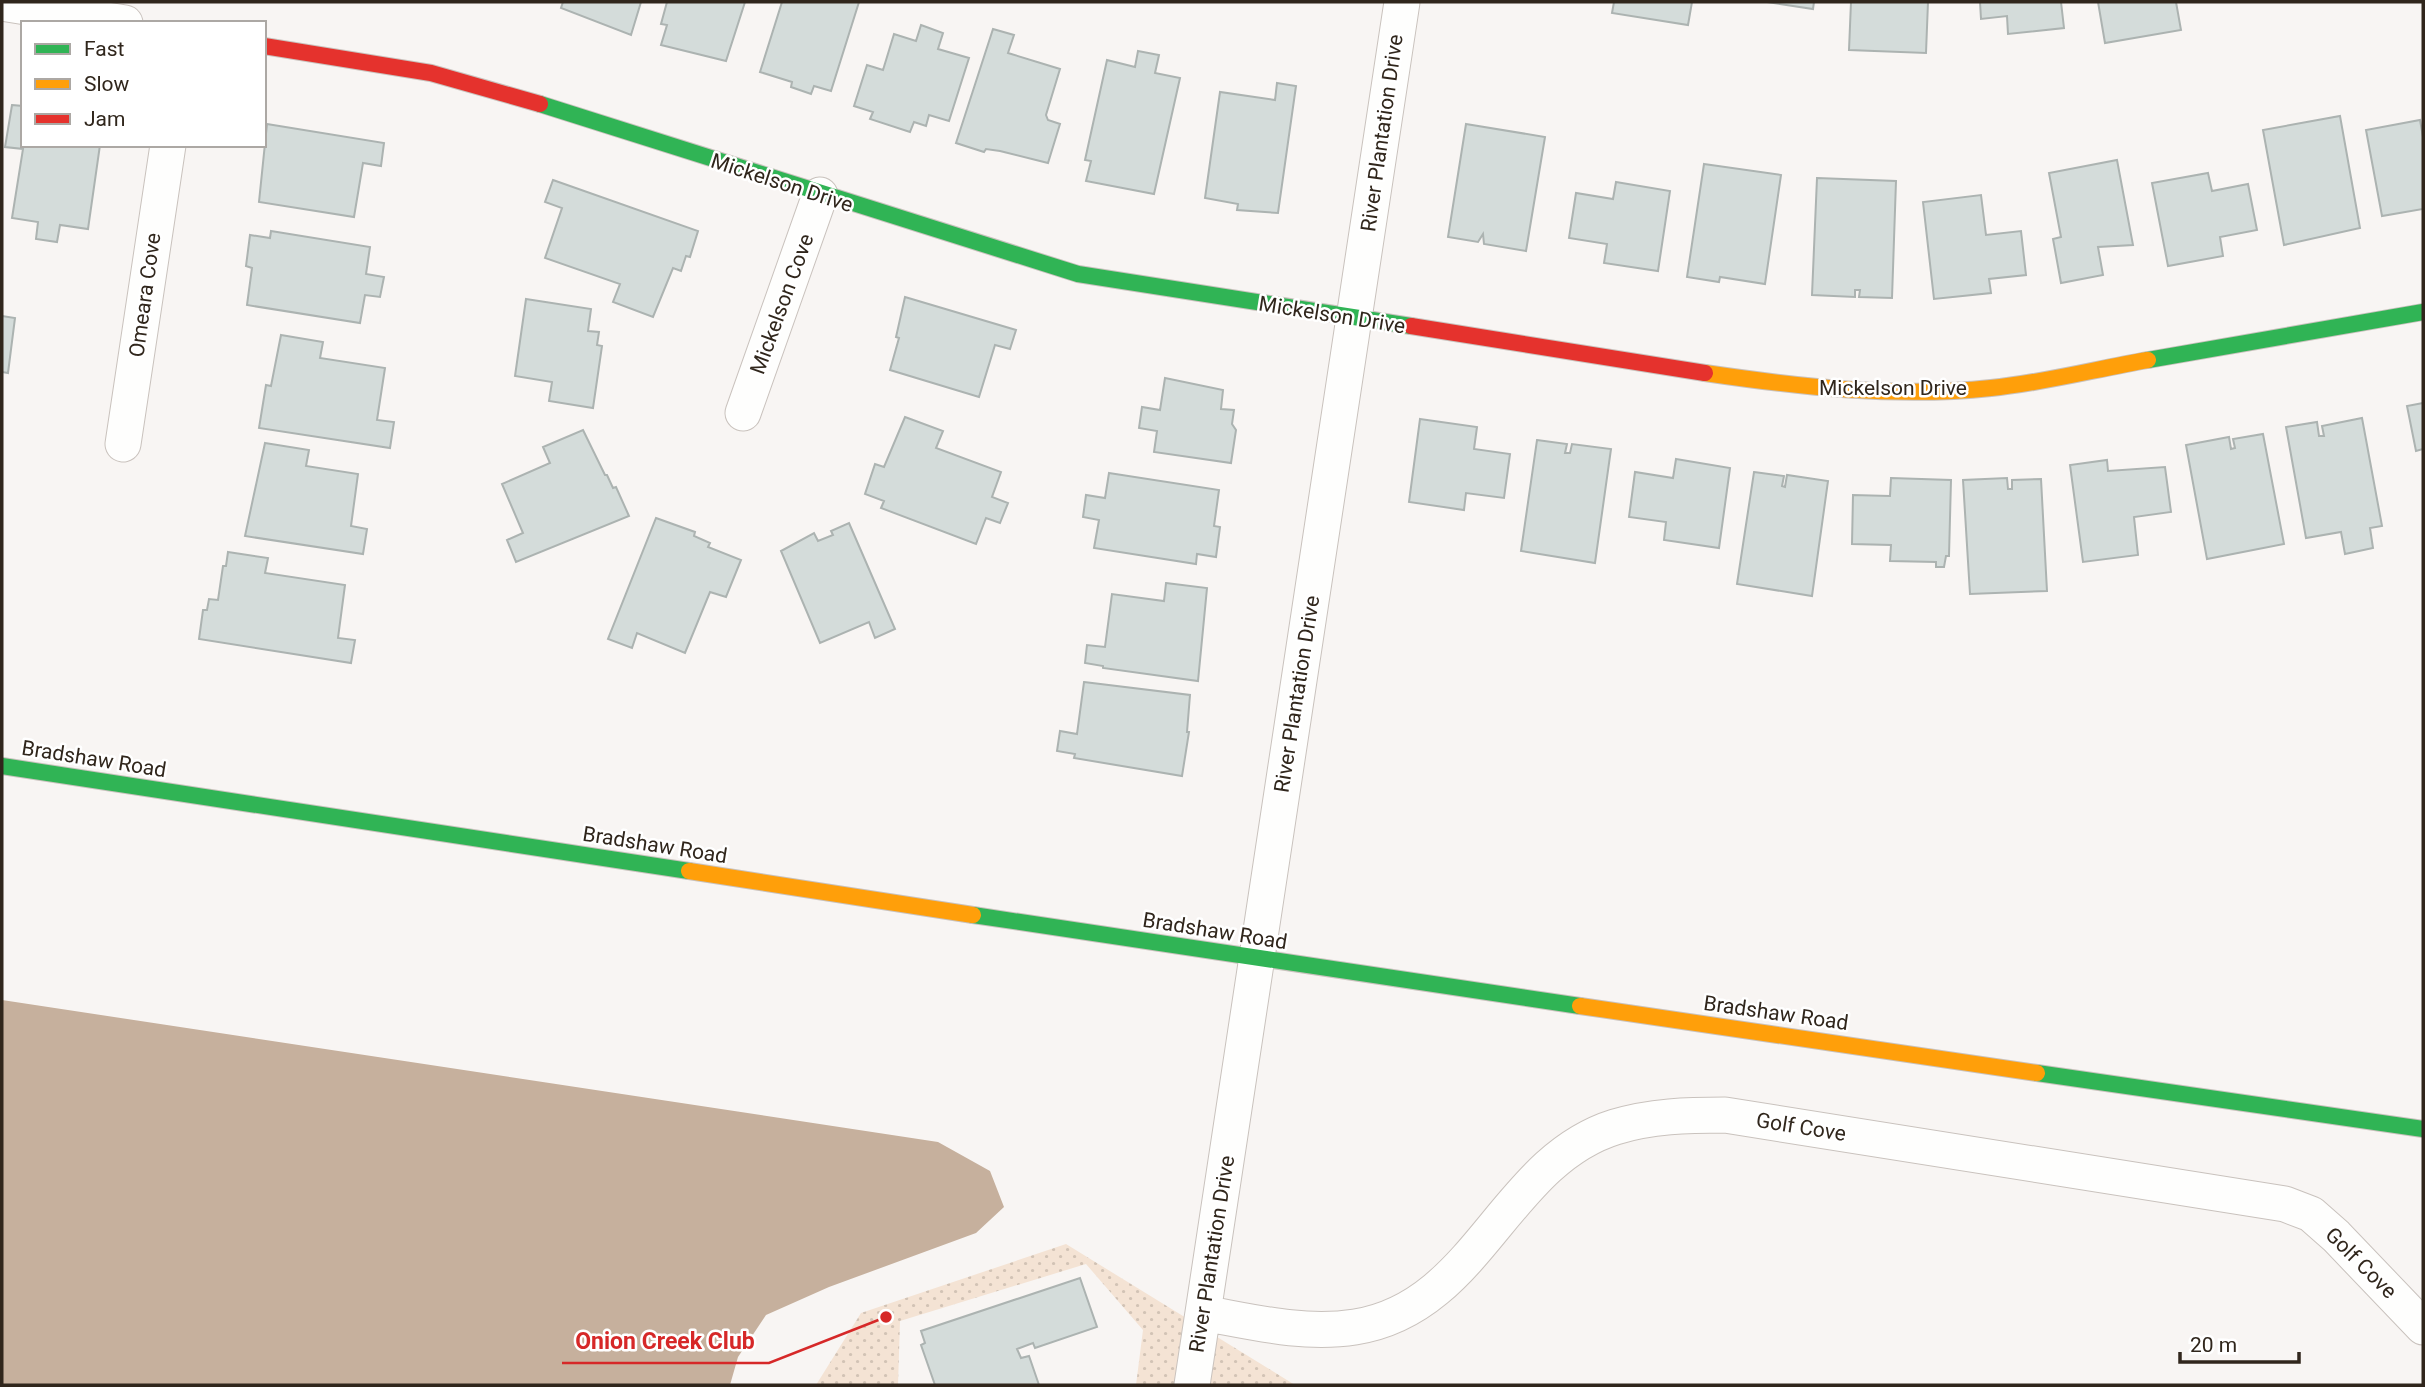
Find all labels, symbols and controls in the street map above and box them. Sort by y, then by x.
legend [21,21,266,147]
street label: River Plantation Drive [1356,33,1408,233]
text: Fast [84,37,125,61]
text: Slow [84,72,130,96]
text: Jam [84,107,125,131]
street label: Mickelson Drive [708,149,856,217]
street label: Omeara Cove [124,231,166,359]
street label: Mickelson Cove [746,231,818,377]
street label: Mickelson Drive [1257,292,1407,338]
street label: Mickelson Drive [1819,376,1967,400]
street label: River Plantation Drive [1270,594,1324,794]
street label: Bradshaw Road [20,736,168,782]
street label: Bradshaw Road [581,822,729,868]
street label: Bradshaw Road [1141,908,1289,954]
street label: Bradshaw Road [1702,991,1850,1035]
street label: Golf Cove [1754,1108,1848,1146]
street label: River Plantation Drive [1185,1154,1239,1354]
street label: Golf Cove [2320,1222,2402,1304]
callout: Onion Creek Club [562,1319,769,1363]
scale bar [2180,1320,2299,1364]
text: Onion Creek Club [575,1328,755,1355]
text: 20 m [2190,1333,2237,1357]

